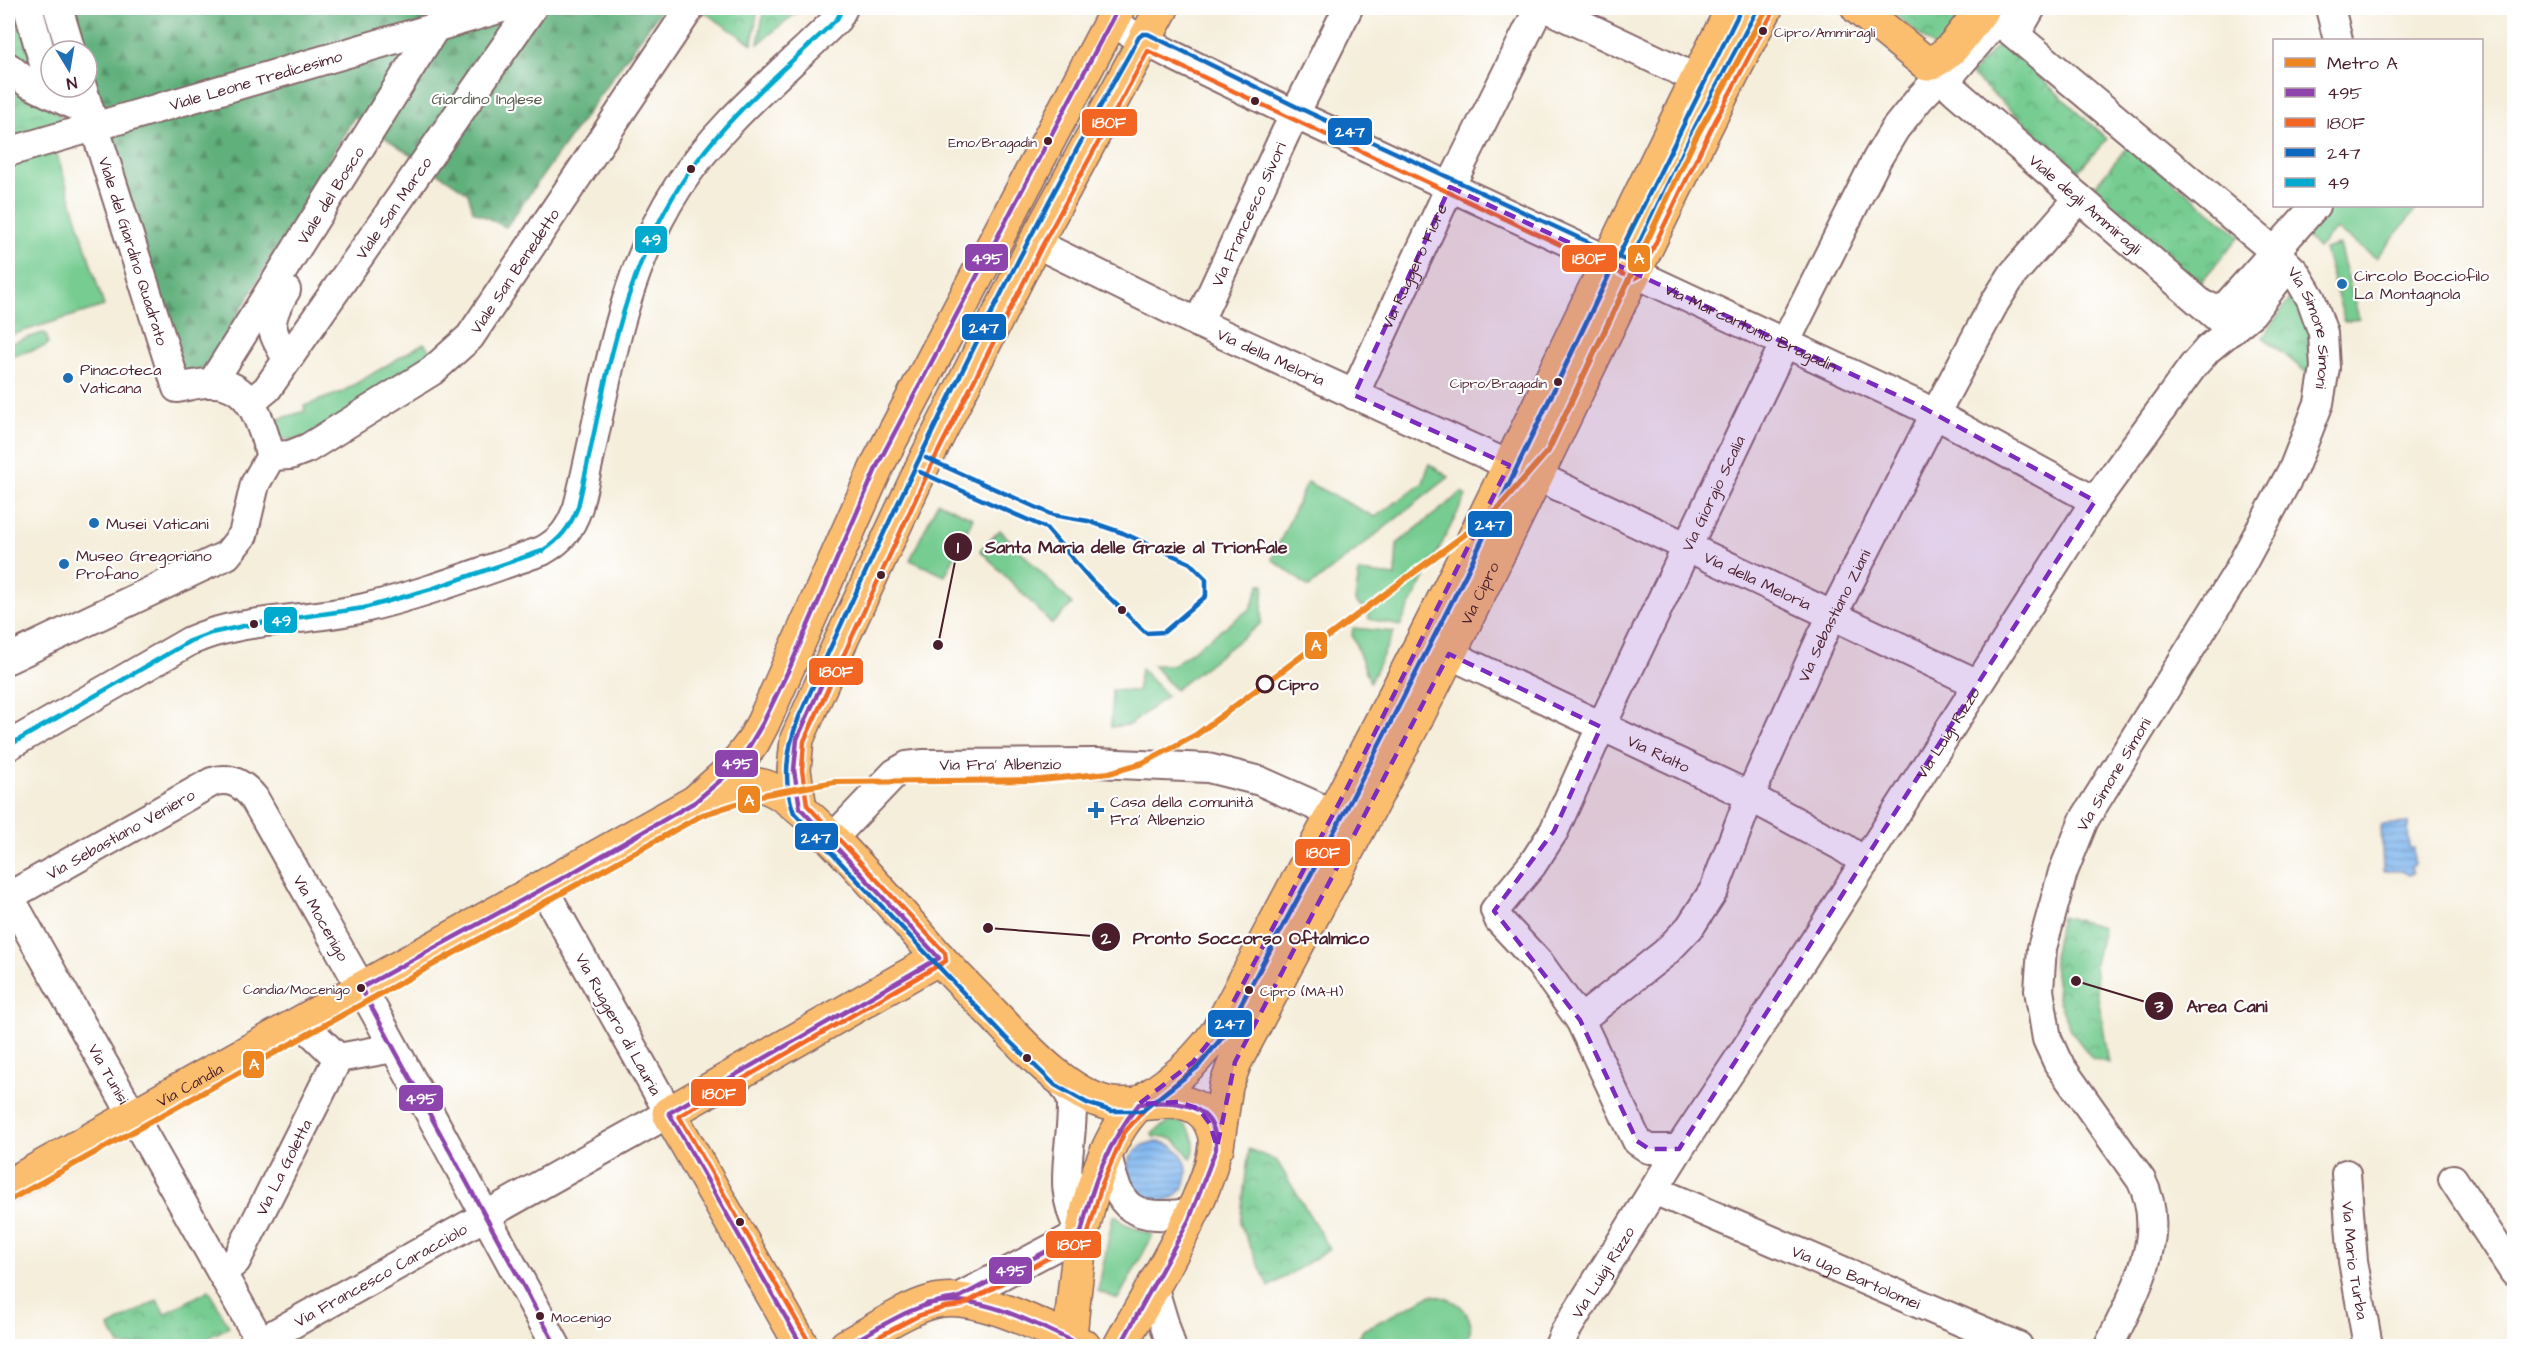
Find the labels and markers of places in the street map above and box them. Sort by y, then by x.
place label: Cipro/Ammiragli [1774,23,1875,43]
marker: Cipro/Ammiragli [1757,25,1769,37]
unlabelled marker [1249,95,1261,107]
place label: Emo/Bragadin [948,133,1037,153]
marker: Emo/Bragadin [1042,135,1054,147]
unlabelled marker [685,163,697,175]
place label: Circolo Bocciofilo La Montagnola [2354,265,2489,306]
marker: Circolo Bocciofilo La Montagnola [2335,277,2349,291]
place label: Pinacoteca Vaticana [80,359,161,399]
marker: Pinacoteca Vaticana [61,371,75,385]
place label: Cipro/Bragadin [1450,374,1547,394]
marker: Cipro/Bragadin [1552,376,1564,388]
place label: Musei Vaticani [106,513,209,535]
marker: Musei Vaticani [87,516,101,530]
callout: Santa Maria delle Grazie al Trionfale [943,529,1300,565]
place label: Museo Gregoriano Profano [76,545,212,585]
marker: Museo Gregoriano Profano [57,557,71,571]
unlabelled marker [875,569,887,581]
unlabelled marker [1116,604,1128,616]
unlabelled marker [248,618,260,630]
place label: Cipro [1278,674,1319,696]
marker: Cipro [1256,675,1274,693]
place label: Casa della comunità Fra' Albenzio [1110,791,1253,831]
marker: Casa della comunità Fra' Albenzio [1087,801,1105,819]
callout: Pronto Soccorso Oftalmico [1091,919,1381,955]
place label: Candia/Mocenigo [243,980,350,1000]
marker: Candia/Mocenigo [355,982,367,994]
place label: Cipro (MA-H) [1260,982,1344,1002]
marker: Cipro (MA-H) [1243,984,1255,996]
callout: Area Cani [2144,988,2279,1024]
unlabelled marker [1021,1052,1033,1064]
unlabelled marker [734,1216,746,1228]
place label: Mocenigo [551,1308,611,1328]
marker: Mocenigo [534,1310,546,1322]

